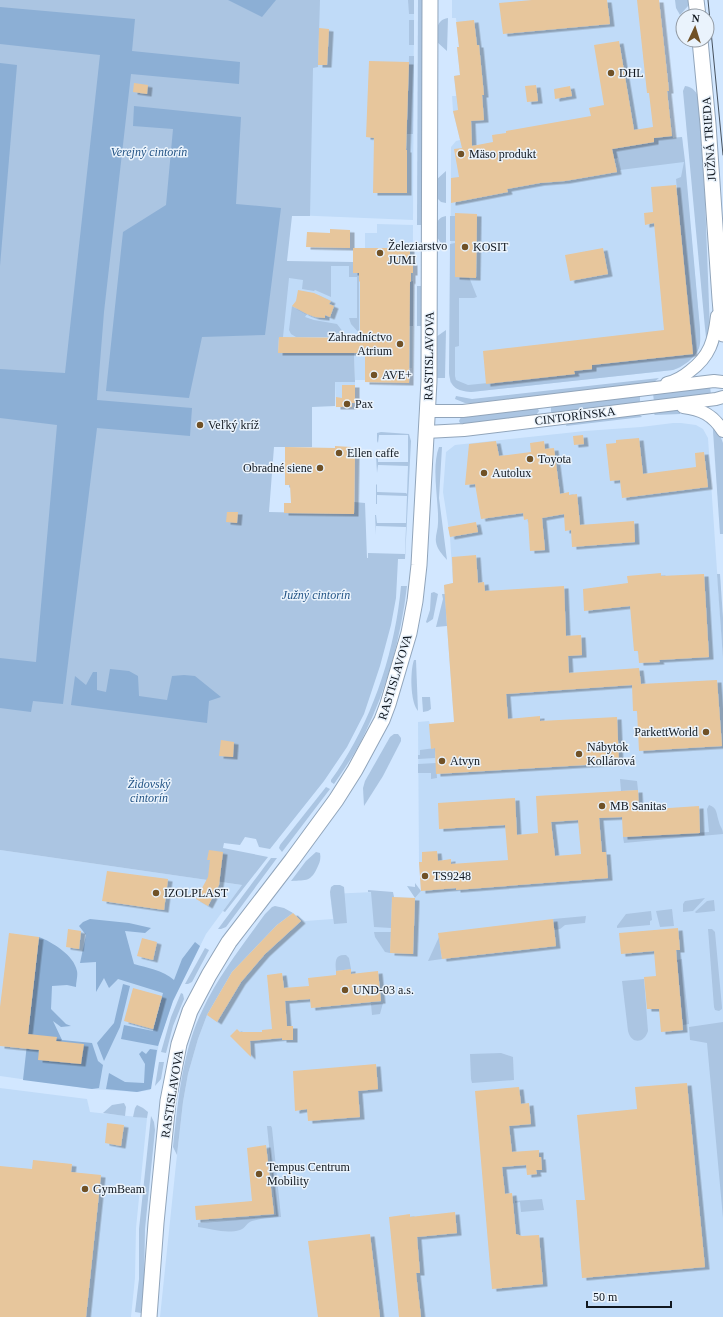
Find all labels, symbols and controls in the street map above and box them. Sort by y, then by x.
north arrow [675,8,715,48]
text: N [691,12,700,24]
place label: DHL [619,66,644,80]
marker: DHL [606,68,616,78]
street label: JUŽNÁ TRIEDA [699,96,719,182]
park label: Verejný cintorín [111,145,187,159]
place label: Mäso produkt [469,147,537,161]
marker: Mäso produkt [456,149,466,159]
place label: Železiarstvo JUMI [388,239,447,267]
place label: KOSIT [473,240,509,254]
marker: KOSIT [460,242,470,252]
marker: Železiarstvo JUMI [375,248,385,258]
street label: RASTISLAVOVA [421,311,437,401]
place label: Zahradníctvo Atrium [328,330,393,358]
marker: Zahradníctvo Atrium [395,339,405,349]
place label: AVE+ [382,368,412,382]
marker: AVE+ [369,370,379,380]
place label: Pax [355,397,373,411]
marker: Pax [342,399,352,409]
street label: CINTORÍNSKA [534,404,616,428]
place label: Veľký kríž [208,418,259,432]
marker: Veľký kríž [195,420,205,430]
place label: Ellen caffe [347,446,399,460]
marker: Ellen caffe [334,448,344,458]
place label: Toyota [538,452,572,466]
marker: Toyota [525,454,535,464]
place label: Obradné siene [243,461,312,475]
marker: Obradné siene [315,463,325,473]
place label: Autolux [492,466,531,480]
marker: Autolux [479,468,489,478]
park label: Južný cintorín [282,588,350,602]
street label: RASTISLAVOVA [375,632,415,722]
place label: ParkettWorld [634,725,698,739]
marker: ParkettWorld [701,727,711,737]
place label: Nábytok Kollárová [587,740,636,768]
marker: Nábytok Kollárová [574,749,584,759]
place label: Atvyn [450,754,480,768]
marker: Atvyn [437,756,447,766]
park label: Židovský cintorín [128,777,171,805]
place label: MB Sanitas [610,799,667,813]
marker: MB Sanitas [597,801,607,811]
place label: TS9248 [433,869,471,883]
marker: TS9248 [420,871,430,881]
place label: IZOLPLAST [164,886,229,900]
marker: IZOLPLAST [151,888,161,898]
place label: UND-03 a.s. [353,983,414,997]
marker: UND-03 a.s. [340,985,350,995]
street label: RASTISLAVOVA [158,1049,186,1139]
place label: Tempus Centrum Mobility [267,1160,350,1188]
marker: Tempus Centrum Mobility [254,1169,264,1179]
place label: GymBeam [93,1182,146,1196]
marker: GymBeam [80,1184,90,1194]
scale bar [587,1283,671,1309]
text: 50 m [593,1290,618,1304]

